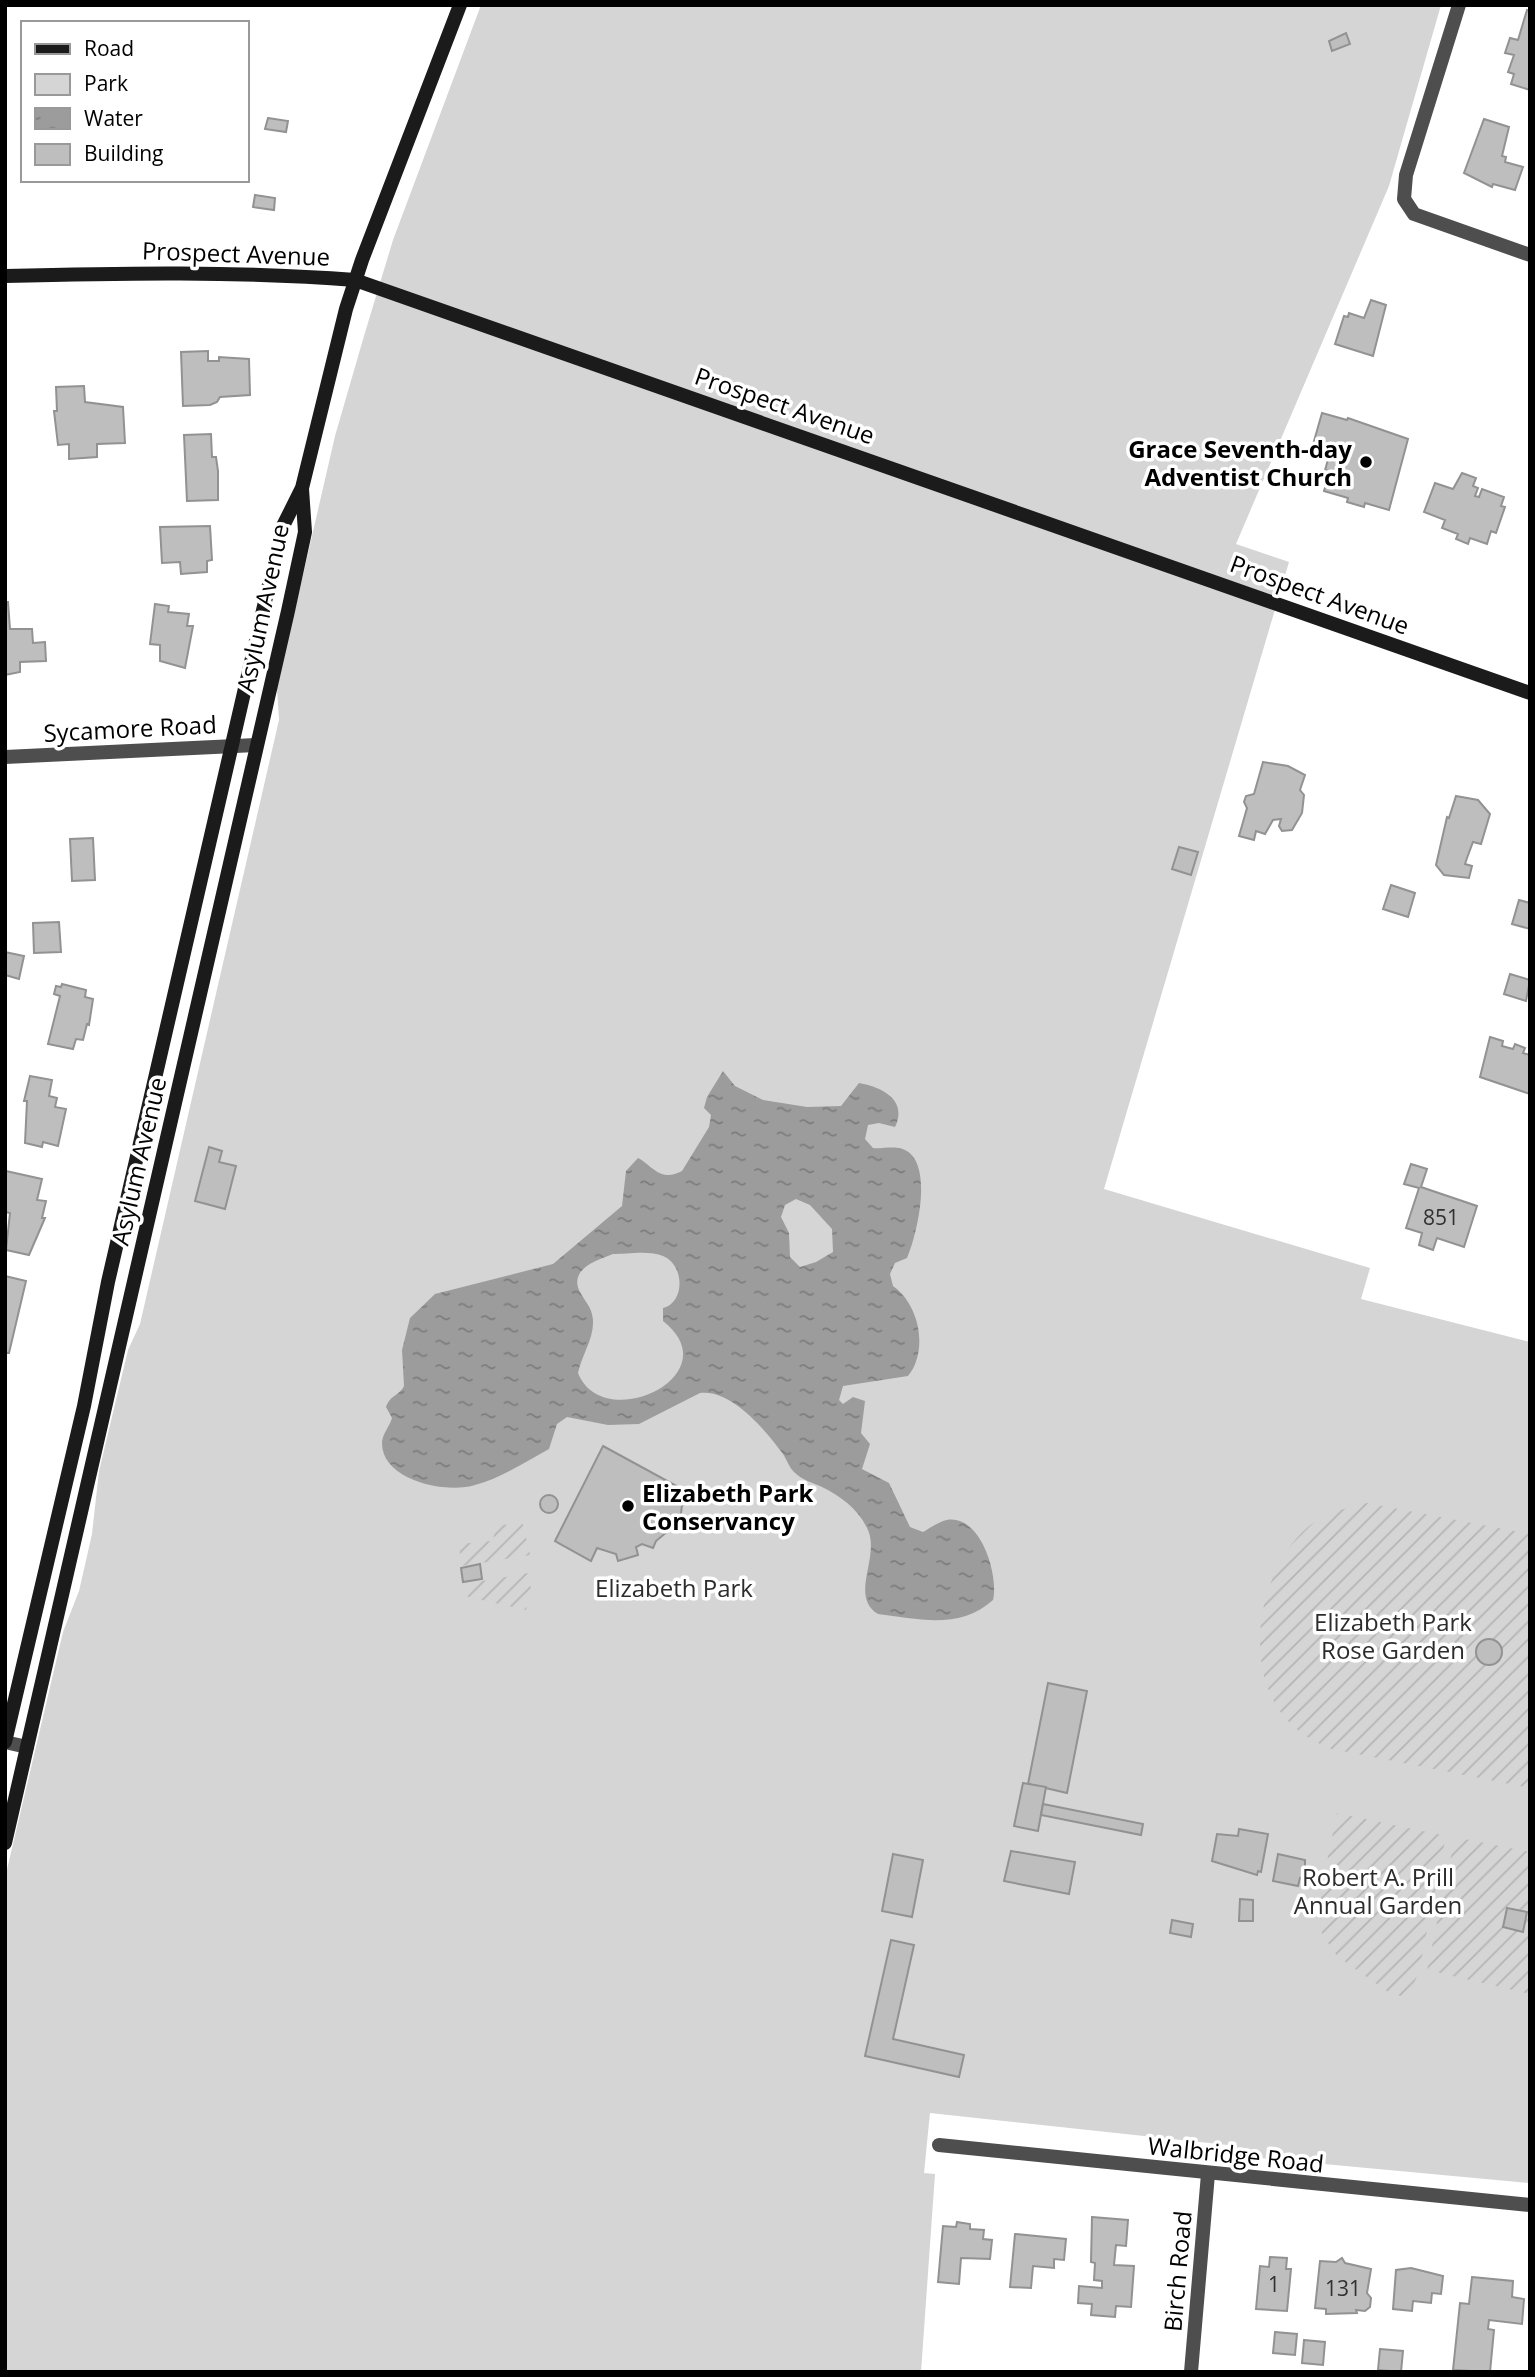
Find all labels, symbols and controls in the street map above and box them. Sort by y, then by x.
legend [21,21,248,182]
text: Road [84,34,134,62]
text: Park [84,69,128,97]
text: Water [84,104,143,132]
text: Building [84,139,163,167]
street label: Prospect Avenue [141,233,331,273]
street label: Prospect Avenue [691,359,879,451]
place label: Grace Seventh-day Adventist Church [1128,432,1352,493]
marker: Grace Seventh-day Adventist Church [1358,454,1374,470]
street label: Asylum Avenue [228,521,296,695]
street label: Prospect Avenue [1226,546,1414,642]
street label: Sycamore Road [43,707,217,749]
street label: Asylum Avenue [103,1074,173,1248]
house number: 851 [1423,1203,1459,1231]
place label: Elizabeth Park Conservancy [642,1476,814,1537]
marker: Elizabeth Park Conservancy [620,1498,636,1514]
park label: Elizabeth Park [595,1571,753,1604]
park label: Elizabeth Park Rose Garden [1314,1605,1472,1666]
park label: Robert A. Prill Annual Garden [1294,1860,1462,1921]
street label: Walbridge Road [1146,2128,1326,2180]
street label: Birch Road [1155,2209,1199,2333]
house number: 1 [1268,2270,1280,2298]
house number: 131 [1325,2274,1361,2302]

